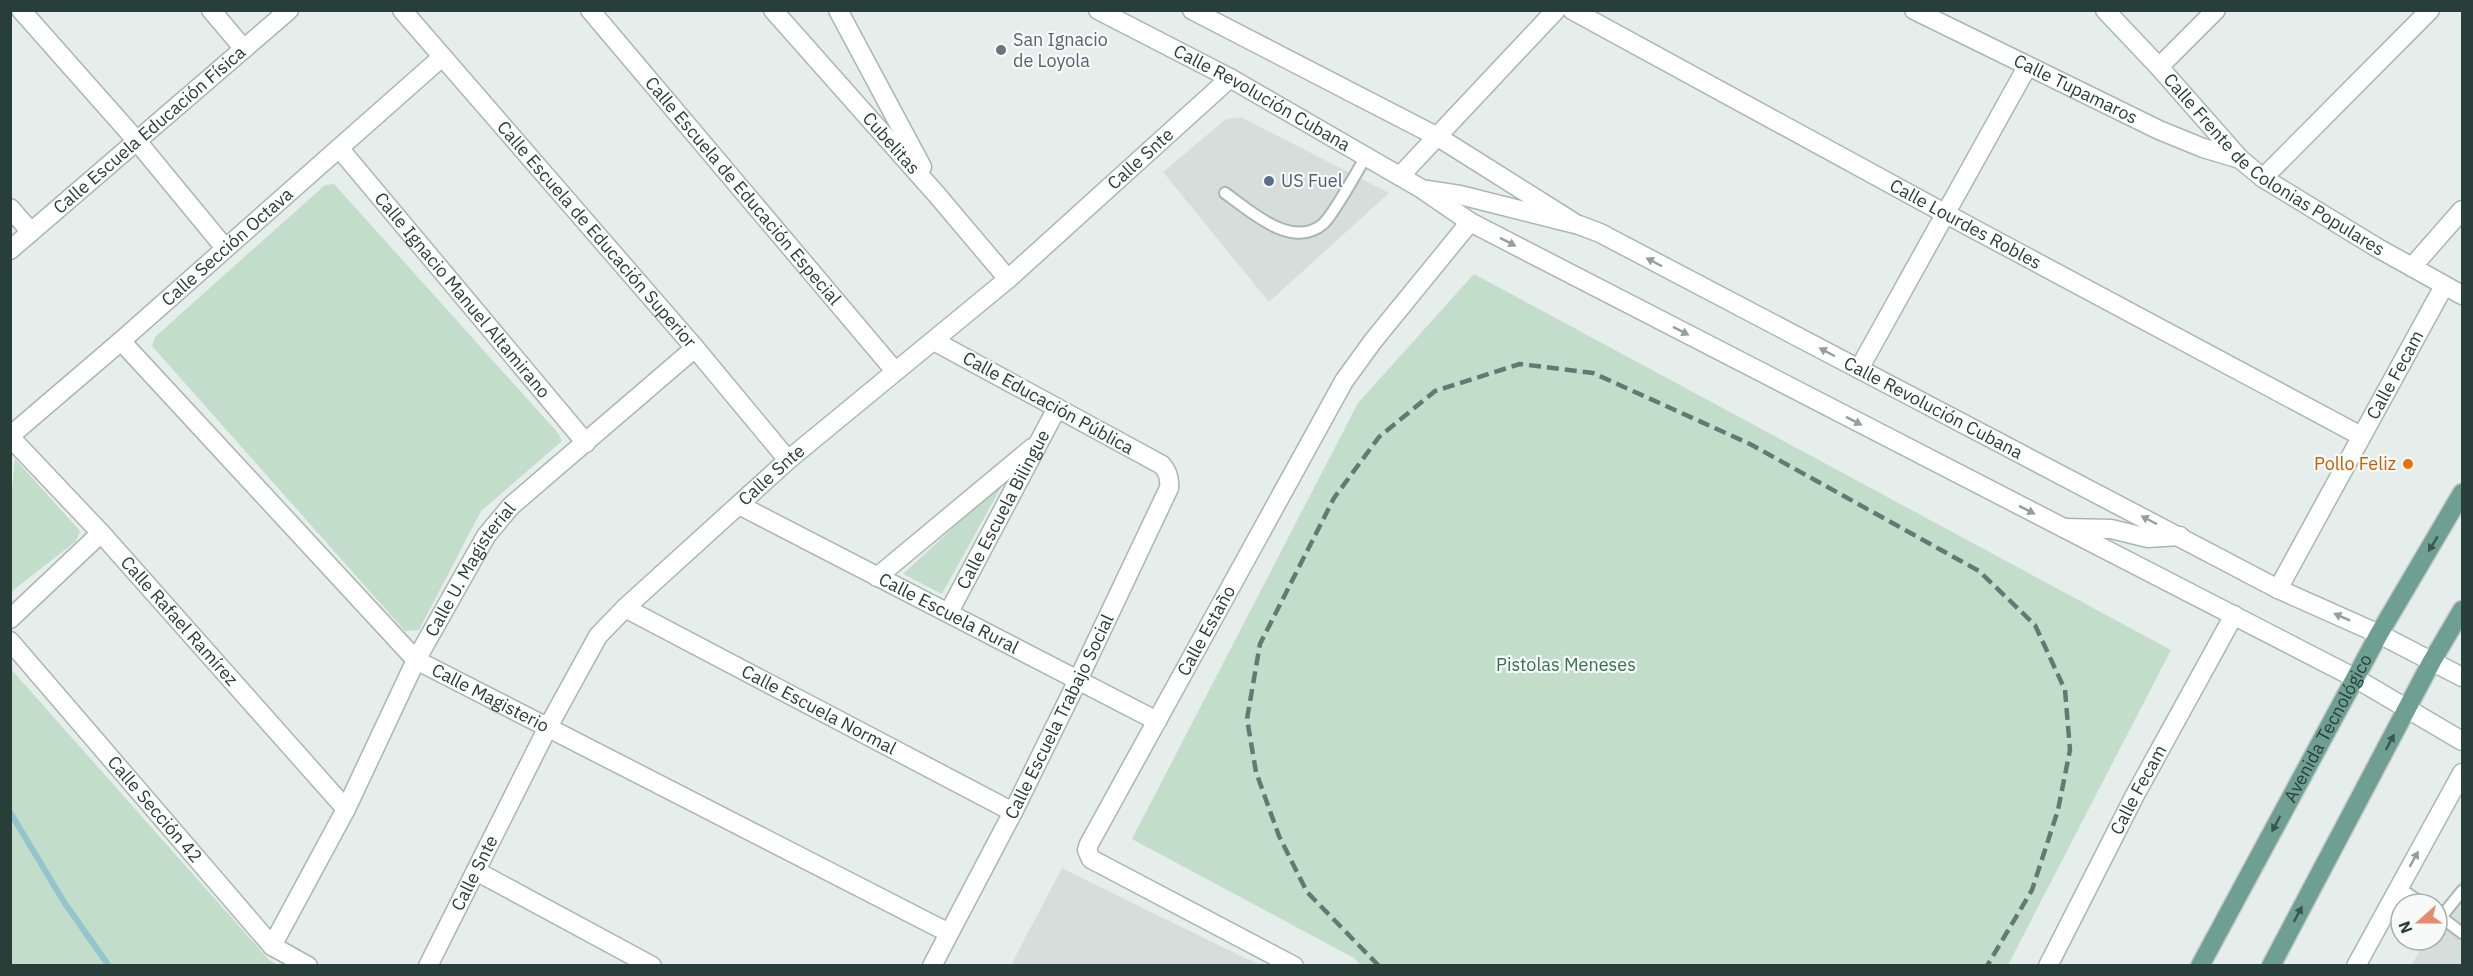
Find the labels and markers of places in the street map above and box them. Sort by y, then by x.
place label: San Ignacio de Loyola [1013,28,1108,72]
marker: San Ignacio de Loyola [994,43,1008,57]
place label: US Fuel [1281,169,1343,192]
marker: US Fuel [1262,174,1276,188]
place label: Pollo Feliz [2314,452,2396,475]
marker: Pollo Feliz [2401,457,2415,471]

